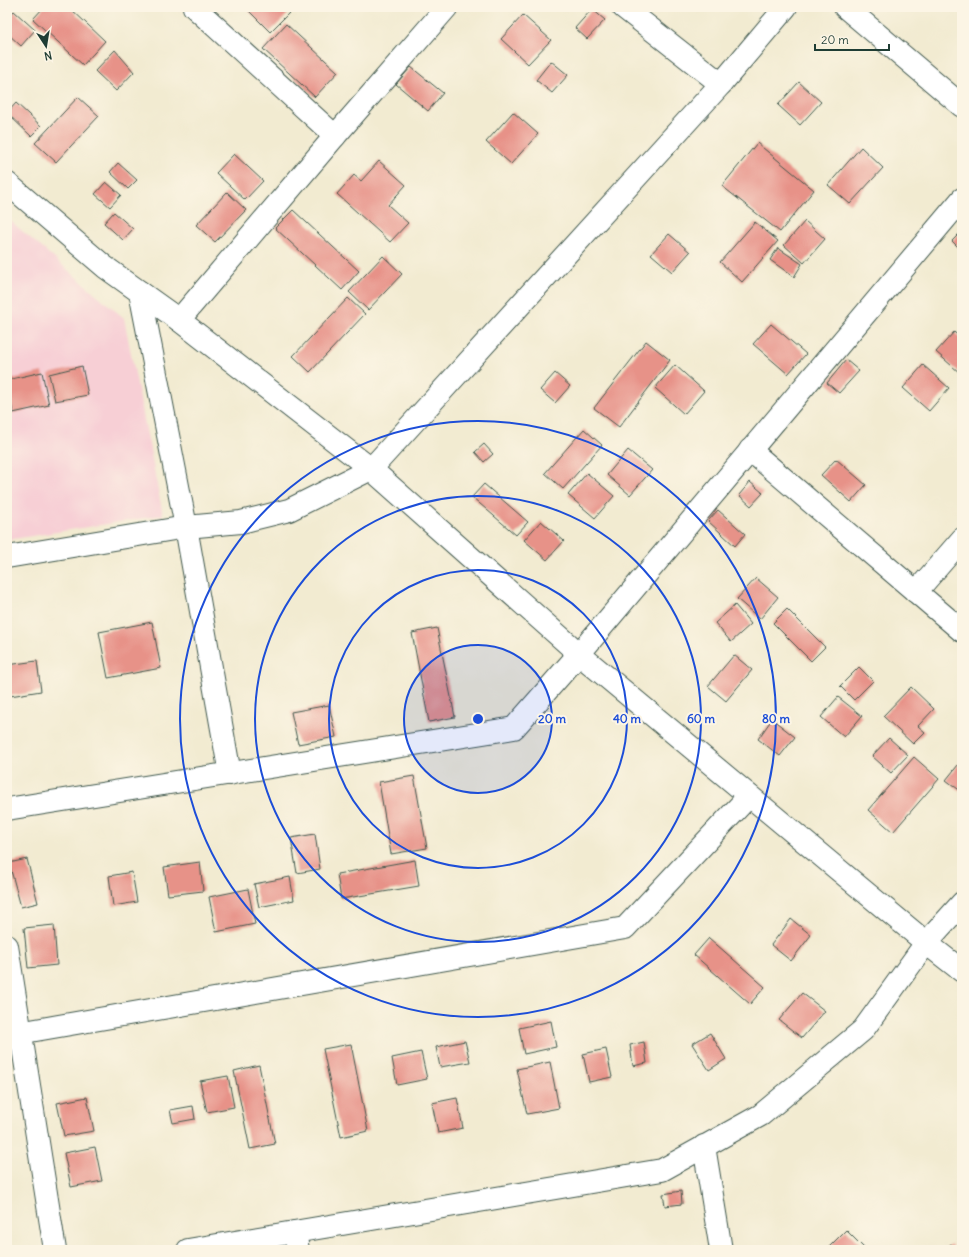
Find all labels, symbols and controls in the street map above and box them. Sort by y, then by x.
north arrow [26,26,66,66]
scale bar [815,26,889,52]
text: 20 m [821,32,849,47]
text: N [43,48,53,63]
text: 20 m [538,711,566,726]
text: 40 m [613,711,642,726]
text: 60 m [687,711,716,726]
text: 80 m [762,711,791,726]
centre of rings [471,712,485,726]

